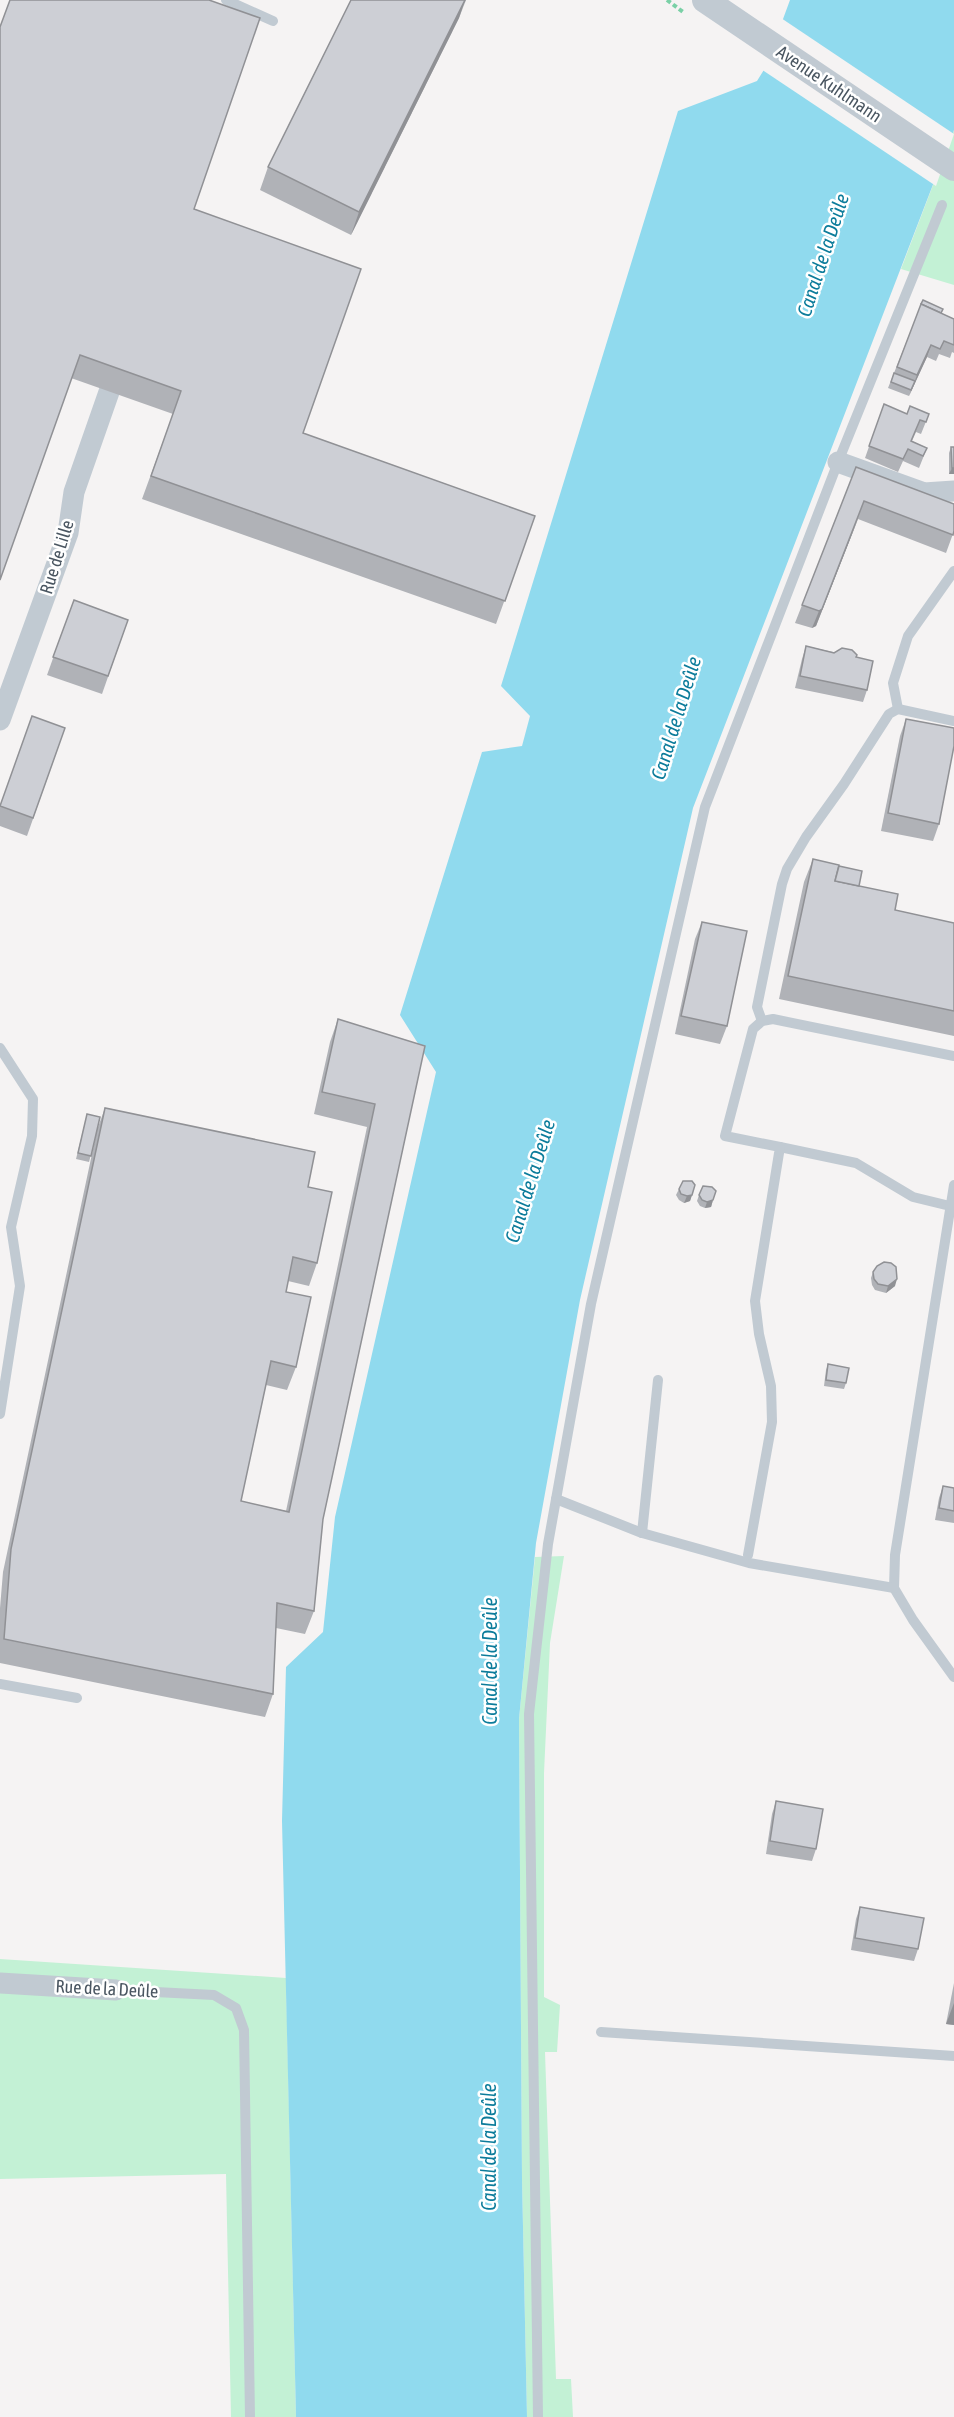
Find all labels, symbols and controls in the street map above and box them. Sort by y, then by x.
street label: Avenue Kuhlmann [773,41,886,126]
water label: Canal de la Deûle [792,191,853,319]
street label: Rue de Lille [35,517,78,596]
water label: Canal de la Deûle [646,653,705,782]
water label: Canal de la Deûle [500,1116,559,1245]
water label: Canal de la Deûle [478,1597,501,1725]
street label: Rue de la Deûle [55,1975,159,2002]
water label: Canal de la Deûle [477,2083,500,2211]

